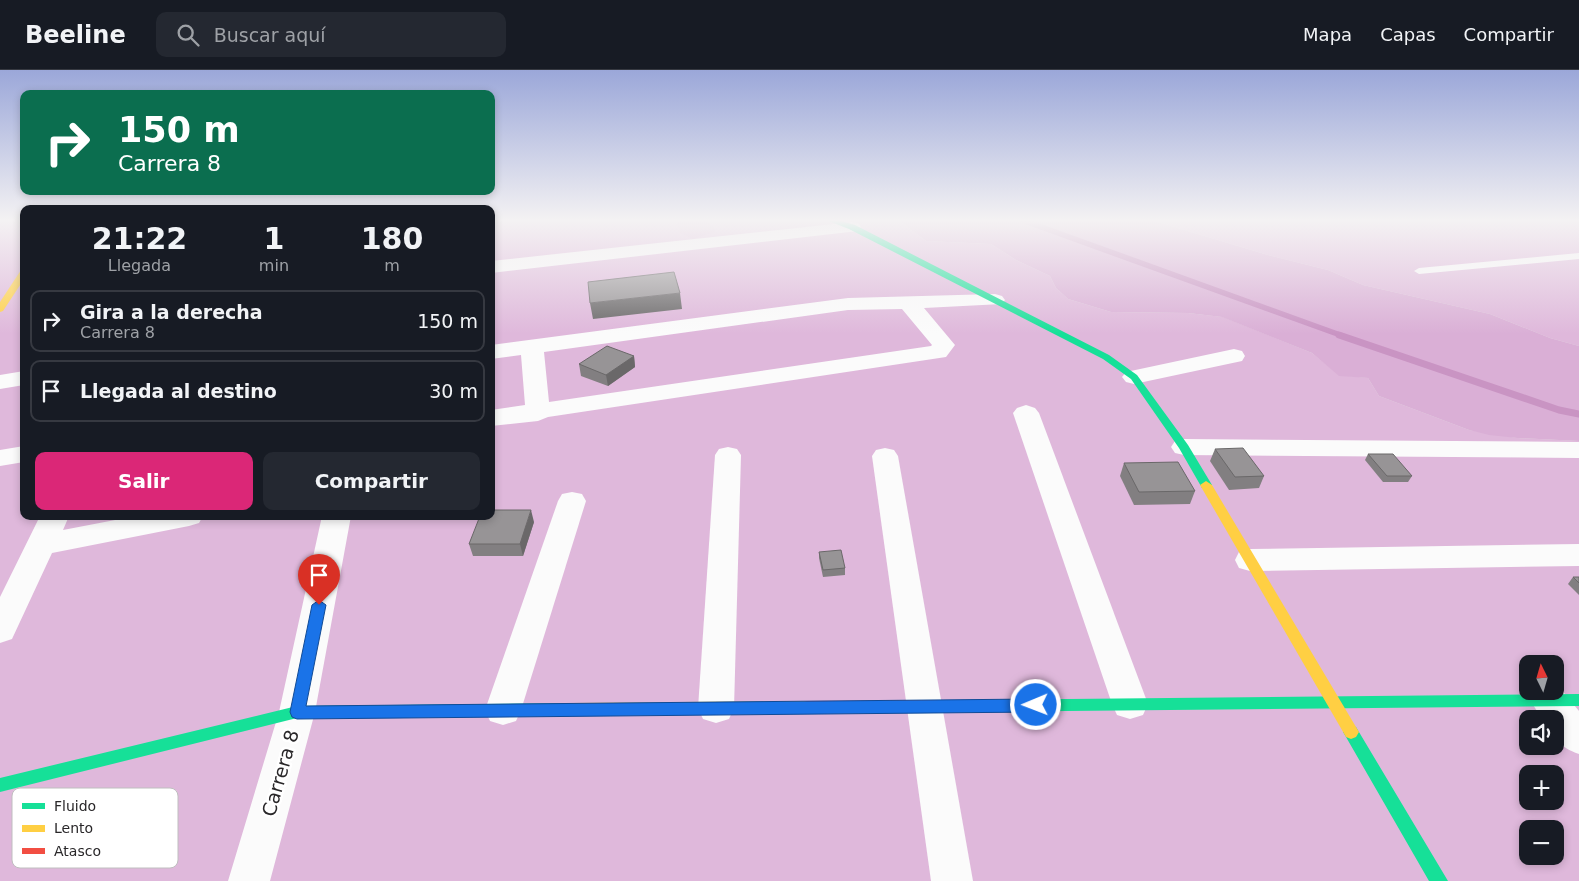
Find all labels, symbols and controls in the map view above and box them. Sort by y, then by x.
search box [156,12,506,57]
text: Beeline [25,21,126,49]
icon: search [174,21,202,49]
text: Buscar aquí [214,24,326,46]
text: Mapa [1303,24,1352,45]
text: Capas [1380,24,1436,45]
text: Compartir [1464,24,1554,45]
icon: right [35,110,100,175]
text: 150 m [118,110,240,150]
text: Carrera 8 [118,151,221,176]
text: 21:22 [92,221,187,256]
text: 1 [263,221,284,256]
text: 180 [361,221,423,256]
text: Llegada [108,256,171,275]
text: min [259,256,289,275]
text: m [384,256,400,275]
text: Gira a la derecha [80,301,263,323]
icon: right [37,307,65,335]
text: 150 m [417,310,478,332]
text: Carrera 8 [80,323,155,342]
icon: arrive [37,377,65,405]
text: Llegada al destino [80,380,277,402]
text: 30 m [429,380,478,402]
button: Salir [35,452,253,510]
button: Compartir [263,452,480,510]
pin [298,554,340,605]
icon: arrive [305,561,333,589]
north arrow [1519,655,1564,700]
map controls [1519,655,1564,865]
position arrow [1009,678,1061,730]
button: sound [1519,710,1564,755]
street label: Carrera 8 [257,727,303,819]
button: + [1519,765,1564,810]
legend [12,788,178,868]
text: Fluido [54,798,96,814]
text: Lento [54,820,93,836]
button: − [1519,820,1564,865]
text: Atasco [54,843,101,859]

